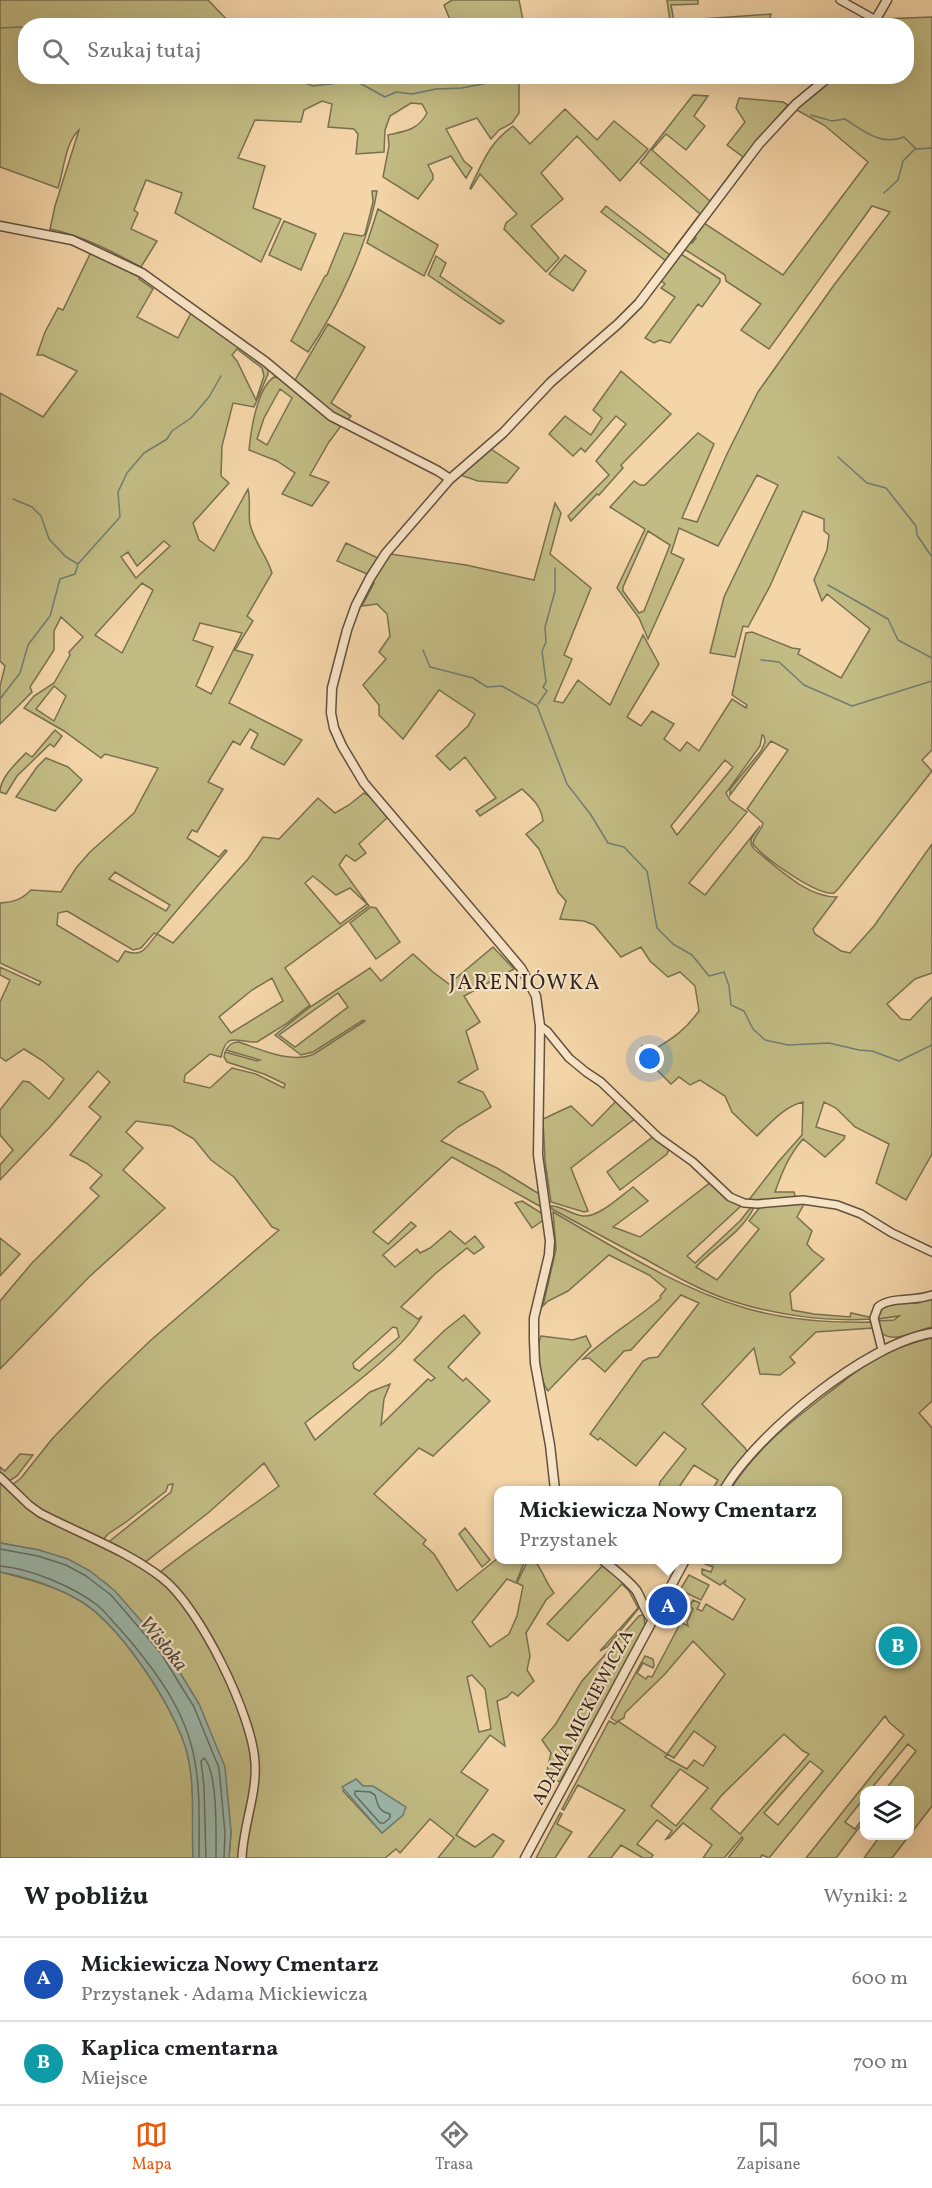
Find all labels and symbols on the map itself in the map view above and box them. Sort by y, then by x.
district label: JARENIÓWKA [449,969,601,998]
your location [635,1044,664,1073]
pin: A [648,1584,688,1628]
water label: Wisłoka [131,1611,193,1678]
pin: B [878,1624,918,1668]
street label: ADAMA MICKIEWICZA [526,1625,640,1810]

